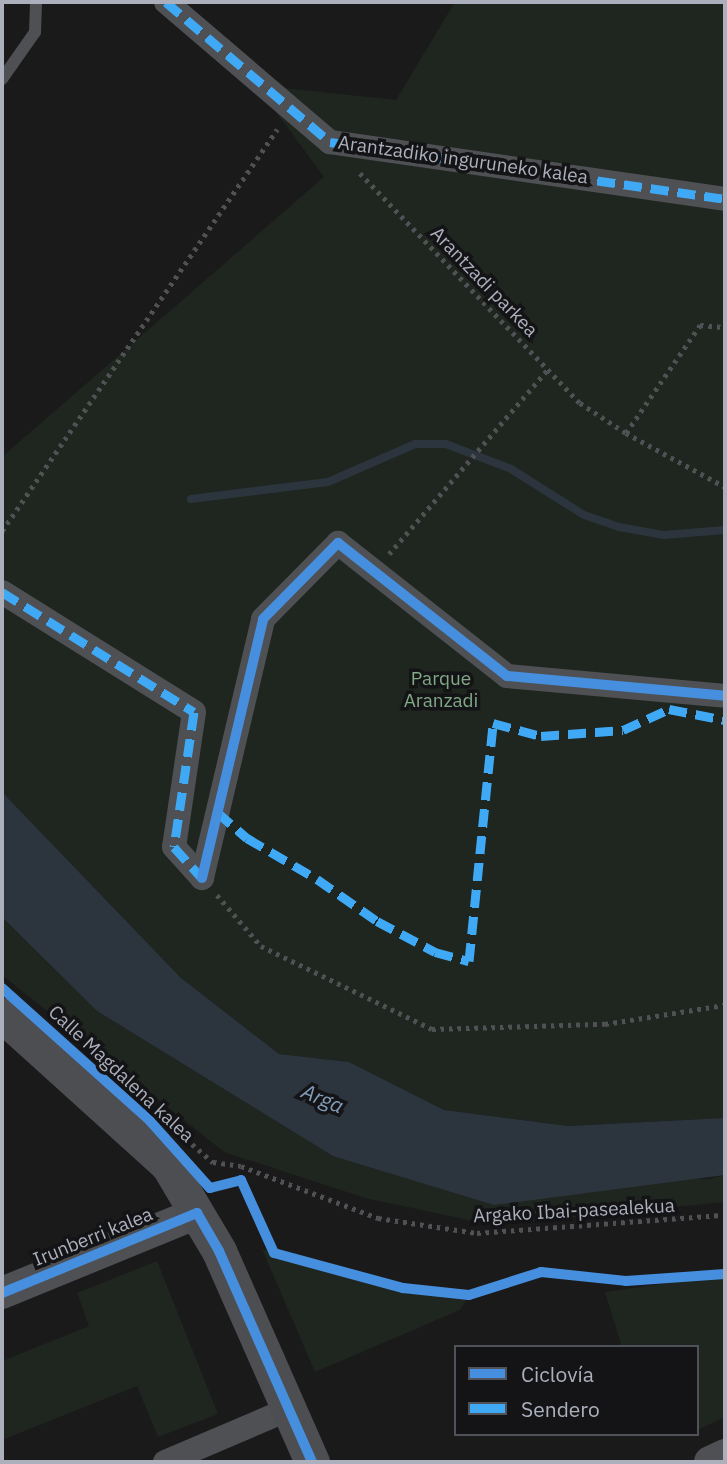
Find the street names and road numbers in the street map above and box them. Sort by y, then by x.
street label: Arantzadiko inguruneko kalea [337,131,589,189]
street label: Arantzadi parkea [426,222,542,342]
street label: Calle Magdalena kalea [44,1001,198,1147]
street label: Argako Ibai-pasealekua [472,1194,676,1228]
street label: Irunberri kalea [30,1203,156,1271]

